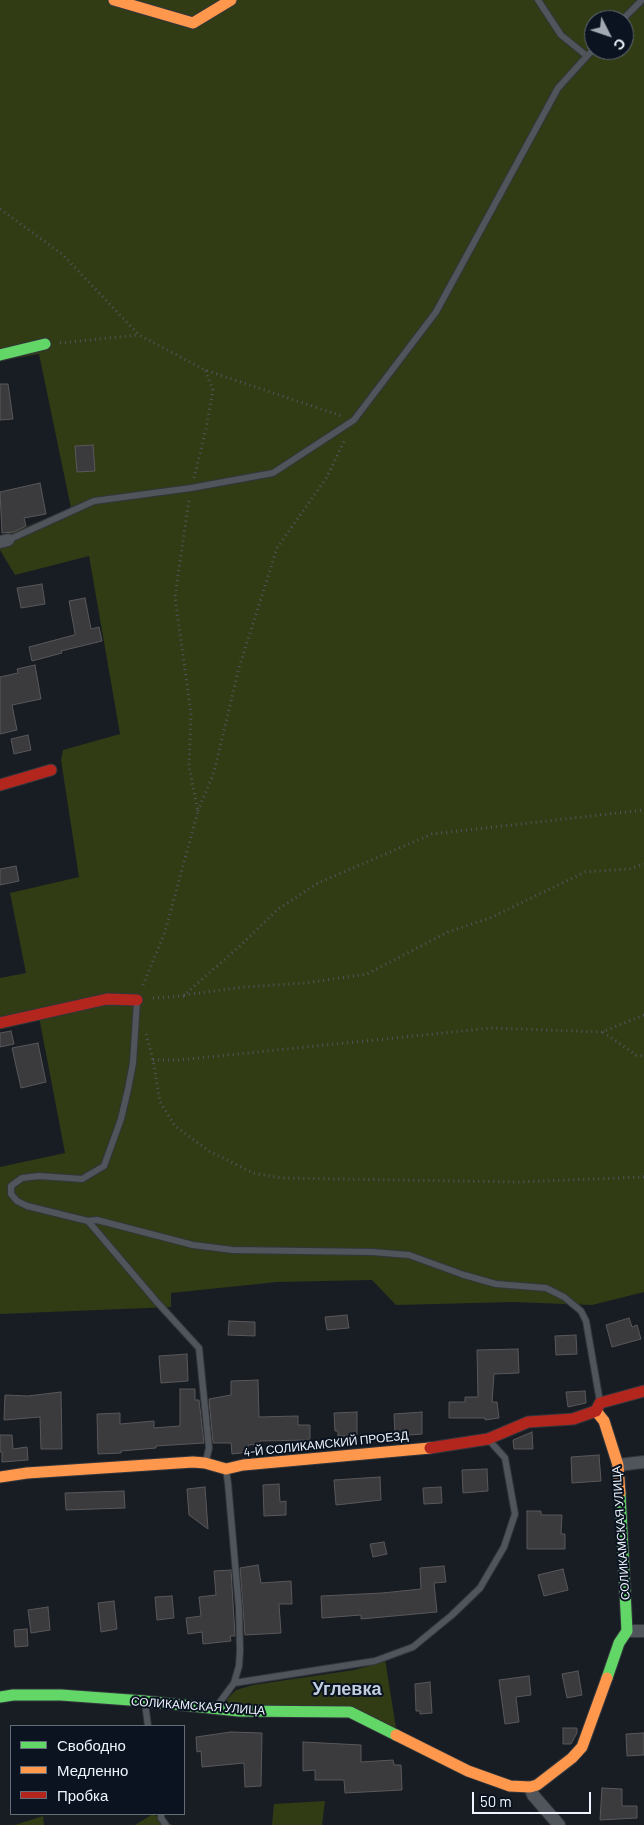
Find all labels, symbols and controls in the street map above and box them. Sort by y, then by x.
north arrow [584,10,634,60]
text: С [610,35,630,54]
street label: 4-Й СОЛИКАМСКИЙ ПРОЕЗД [243,1428,409,1460]
street label: СОЛИКАМСКАЯ УЛИЦА [609,1465,633,1601]
district label: Углевка [313,1678,381,1700]
street label: СОЛИКАМСКАЯ УЛИЦА [130,1694,266,1718]
legend [10,1725,185,1815]
text: Свободно [57,1736,126,1754]
text: Медленно [57,1761,128,1779]
scale bar [474,1782,593,1814]
text: Пробка [57,1786,108,1804]
text: 50 m [480,1792,512,1810]

